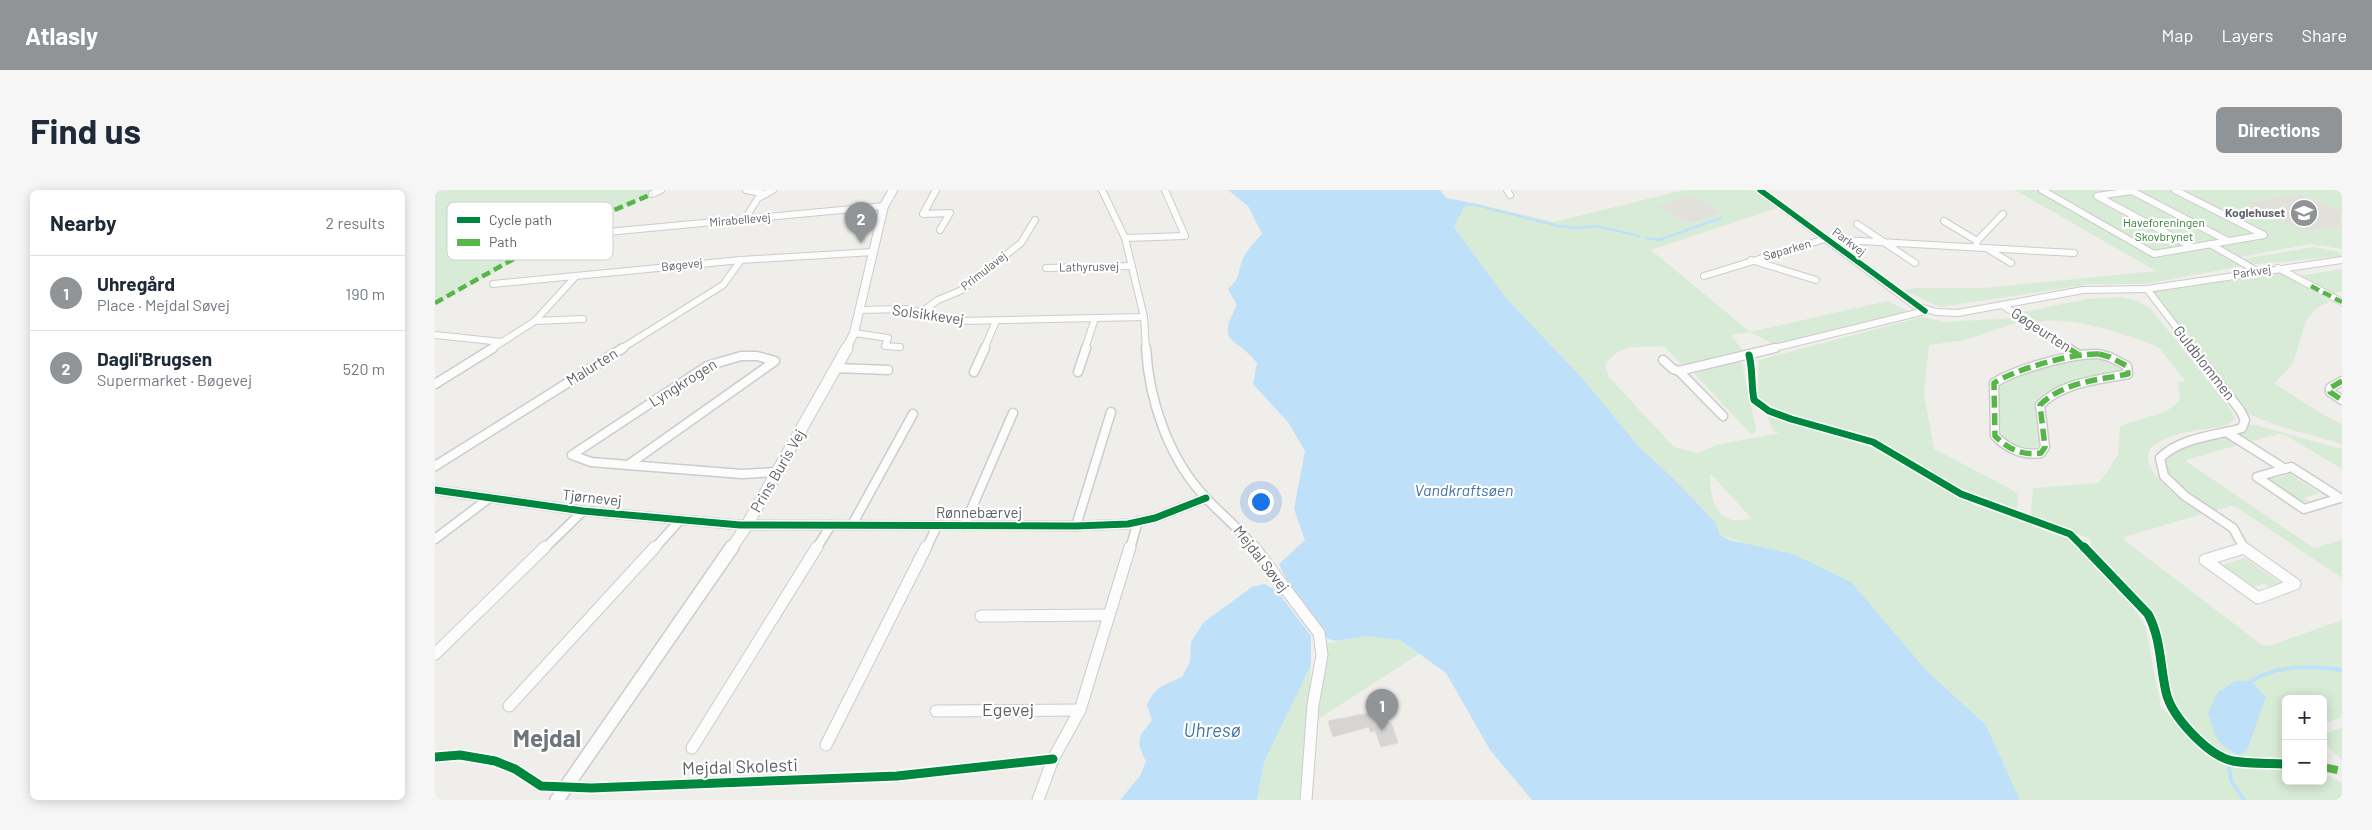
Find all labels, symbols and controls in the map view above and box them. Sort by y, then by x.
text: Atlasly [25,21,98,50]
text: Map [2161,24,2193,46]
text: Layers [2221,24,2274,46]
text: Share [2302,24,2347,46]
button: Directions [2216,107,2342,153]
text: Find us [30,109,141,151]
school or university icon: Koglehuset [2289,198,2319,228]
legend [447,202,613,260]
pin: 2 [845,202,877,243]
place label: Koglehuset [2225,205,2285,219]
street label: Mirabellevej [709,209,771,229]
text: Nearby [50,210,116,235]
text: Cycle path [489,211,552,228]
text: 2 results [326,213,385,232]
park label: Haveforeningen Skovbrynet [2123,215,2205,243]
street label: Parkvej [1830,224,1869,258]
text: Path [489,233,517,250]
street label: Søparken [1761,236,1812,263]
street label: Primulavej [958,248,1009,293]
street label: Bøgevej [661,255,703,273]
street label: Lathyrusvej [1059,258,1119,274]
street label: Parkvej [2232,261,2272,281]
text: Uhregård [97,272,175,295]
text: 1 [63,284,69,303]
text: 190 m [346,284,385,303]
text: Place · Mejdal Søvej [97,295,230,314]
street label: Solsikkevej [891,300,965,328]
street label: Gøgeurten [2008,303,2075,355]
street label: Guldblommen [2170,322,2239,403]
street label: Malurten [563,343,620,389]
text: Dagli'Brugsen [97,347,212,370]
street label: Lyngkrogen [645,354,720,410]
text: 2 [62,359,70,378]
text: 520 m [343,359,385,378]
text: Supermarket · Bøgevej [97,370,252,389]
street label: Prins Buris Vej [746,426,808,515]
water label: Vandkraftsøen [1415,480,1513,499]
street label: Tjørnevej [561,485,623,509]
your location [1248,489,1274,515]
street label: Rønnebærvej [936,503,1022,521]
street label: Mejdal Søvej [1230,521,1293,595]
pin: 1 [1366,689,1398,730]
map controls [2282,695,2327,785]
button: + [2282,695,2327,740]
street label: Egevej [982,698,1034,720]
water label: Uhresø [1184,718,1241,741]
district label: Mejdal [513,723,581,752]
button: − [2282,740,2327,785]
street label: Mejdal Skolesti [682,753,798,779]

